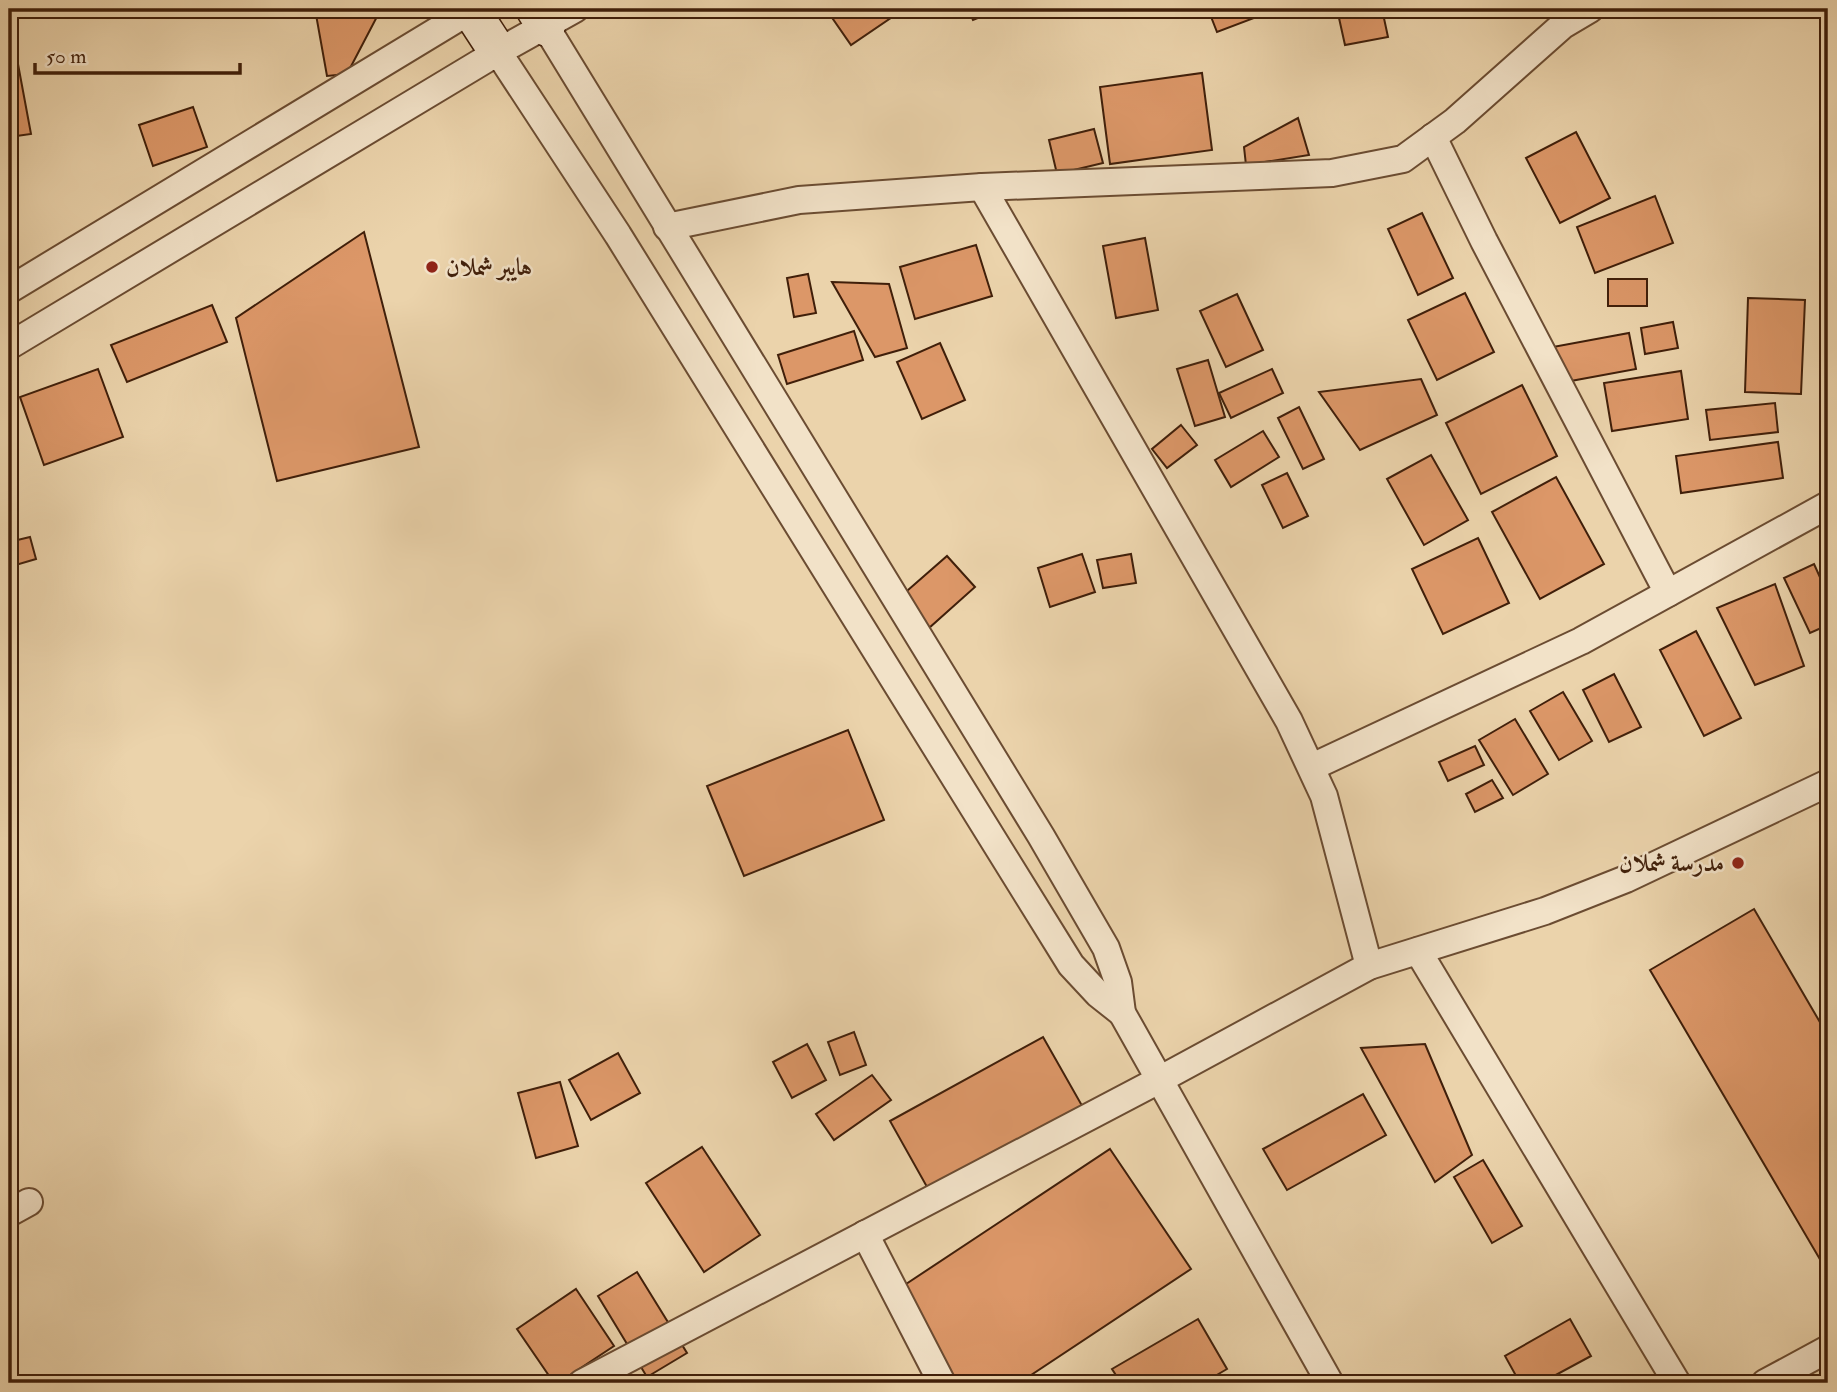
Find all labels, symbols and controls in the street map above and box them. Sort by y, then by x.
scale bar [35,32,240,76]
text: 50 m [46,43,87,70]
place label: هايبر شملان [446,252,532,283]
marker: هايبر شملان [424,259,440,275]
place label: مدرسة شملان [1619,848,1724,879]
marker: مدرسة شملان [1730,855,1746,871]

